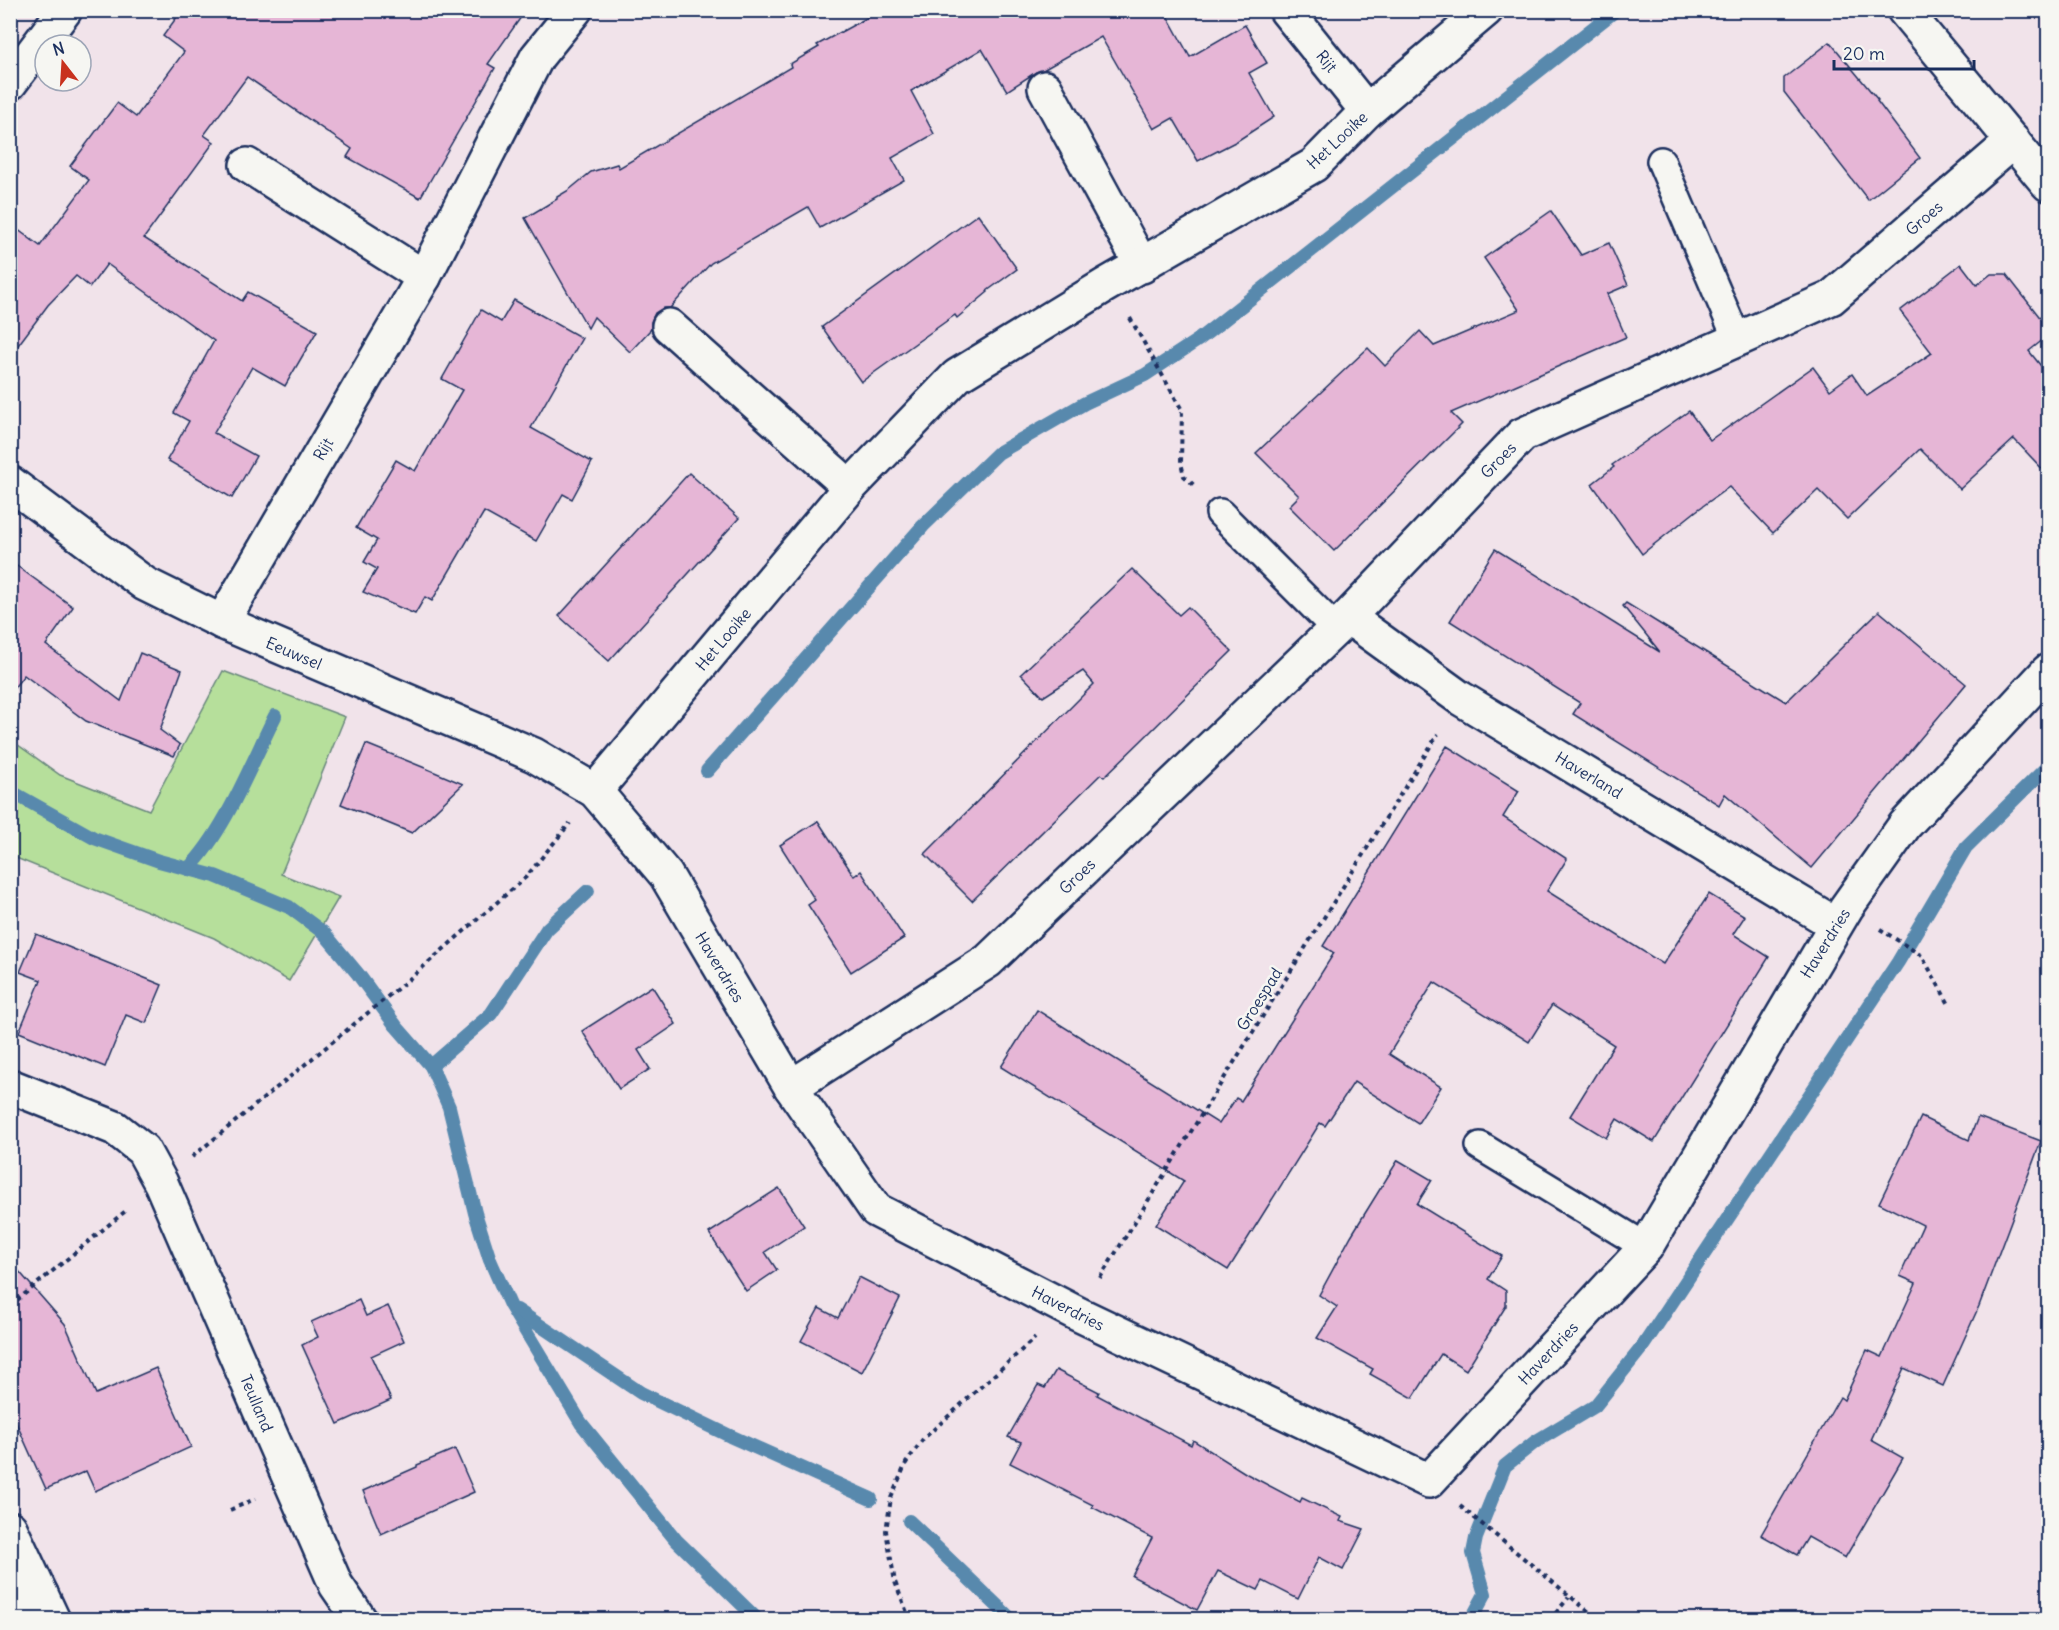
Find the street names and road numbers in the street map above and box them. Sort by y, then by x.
street label: Rijt [1312,46,1342,77]
street label: Het Looike [1302,107,1372,173]
street label: Groes [1901,196,1947,240]
street label: Rijt [309,434,338,464]
street label: Groes [1476,438,1520,482]
street label: Het Looike [691,603,755,675]
street label: Eeuwsel [263,632,325,674]
street label: Haverland [1552,747,1626,803]
street label: Groes [1055,854,1099,898]
street label: Haverdries [1796,904,1854,982]
street label: Haverdries [691,928,749,1006]
street label: Groespad [1232,964,1286,1034]
street label: Haverdries [1028,1281,1108,1335]
street label: Haverdries [1514,1317,1582,1389]
street label: Teulland [236,1371,278,1435]

